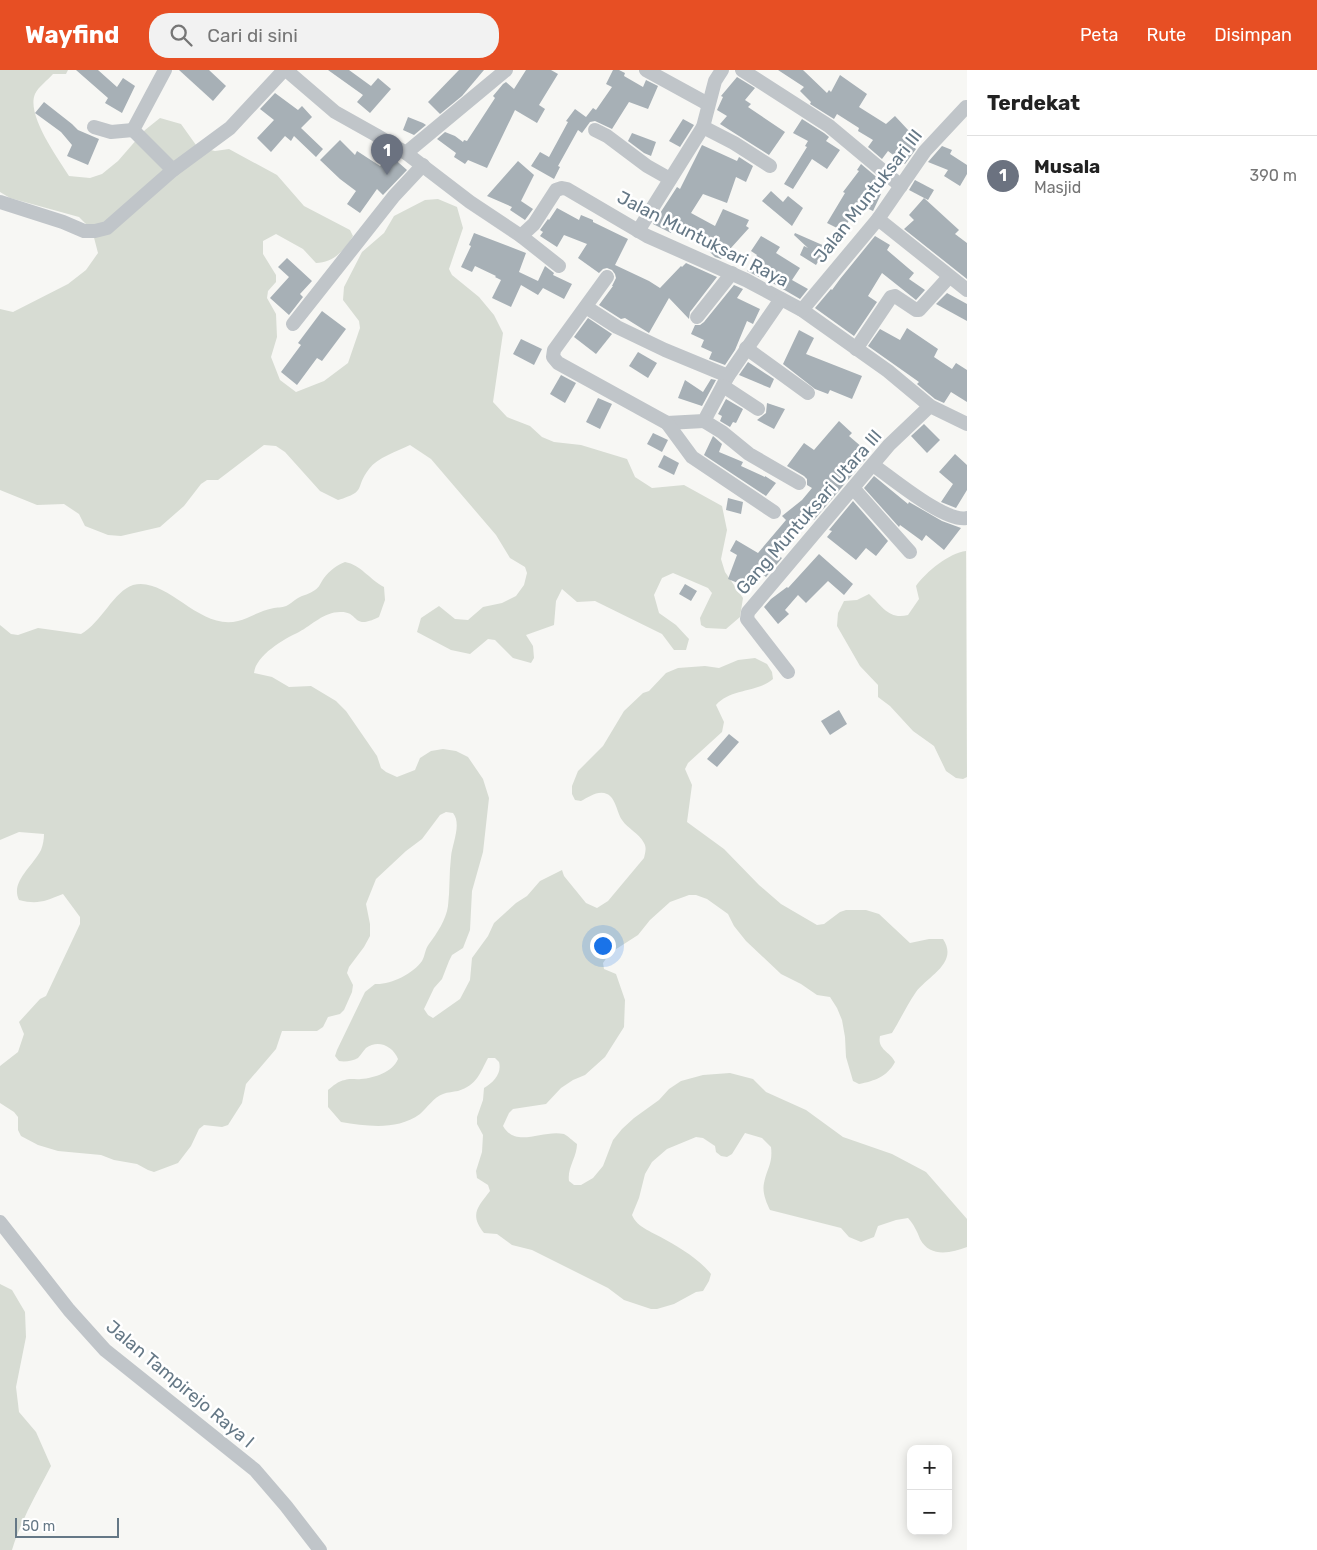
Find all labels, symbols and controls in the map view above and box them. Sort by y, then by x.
search box [149,13,499,58]
text: Wayfind [25,21,119,49]
icon: search [167,21,195,49]
text: Cari di sini [207,24,298,47]
text: Peta [1080,24,1118,46]
text: Rute [1146,24,1186,46]
text: Disimpan [1214,24,1292,46]
text: Terdekat [987,90,1080,115]
street label: Jalan Muntuksari III [809,125,927,267]
pin: 1 [371,134,403,175]
text: Musala [1034,155,1100,178]
text: 1 [999,166,1007,185]
text: 390 m [1250,166,1297,185]
text: Masjid [1034,178,1081,197]
street label: Jalan Muntuksari Raya [614,186,792,292]
street label: Gang Muntuksari Utara III [731,425,887,599]
your location [590,933,616,959]
street label: Jalan Tampirejo Raya I [101,1316,259,1452]
map controls [907,1445,952,1535]
button: + [907,1445,952,1490]
button: − [907,1490,952,1535]
scale bar [15,1515,119,1538]
text: 50 m [22,1518,55,1535]

